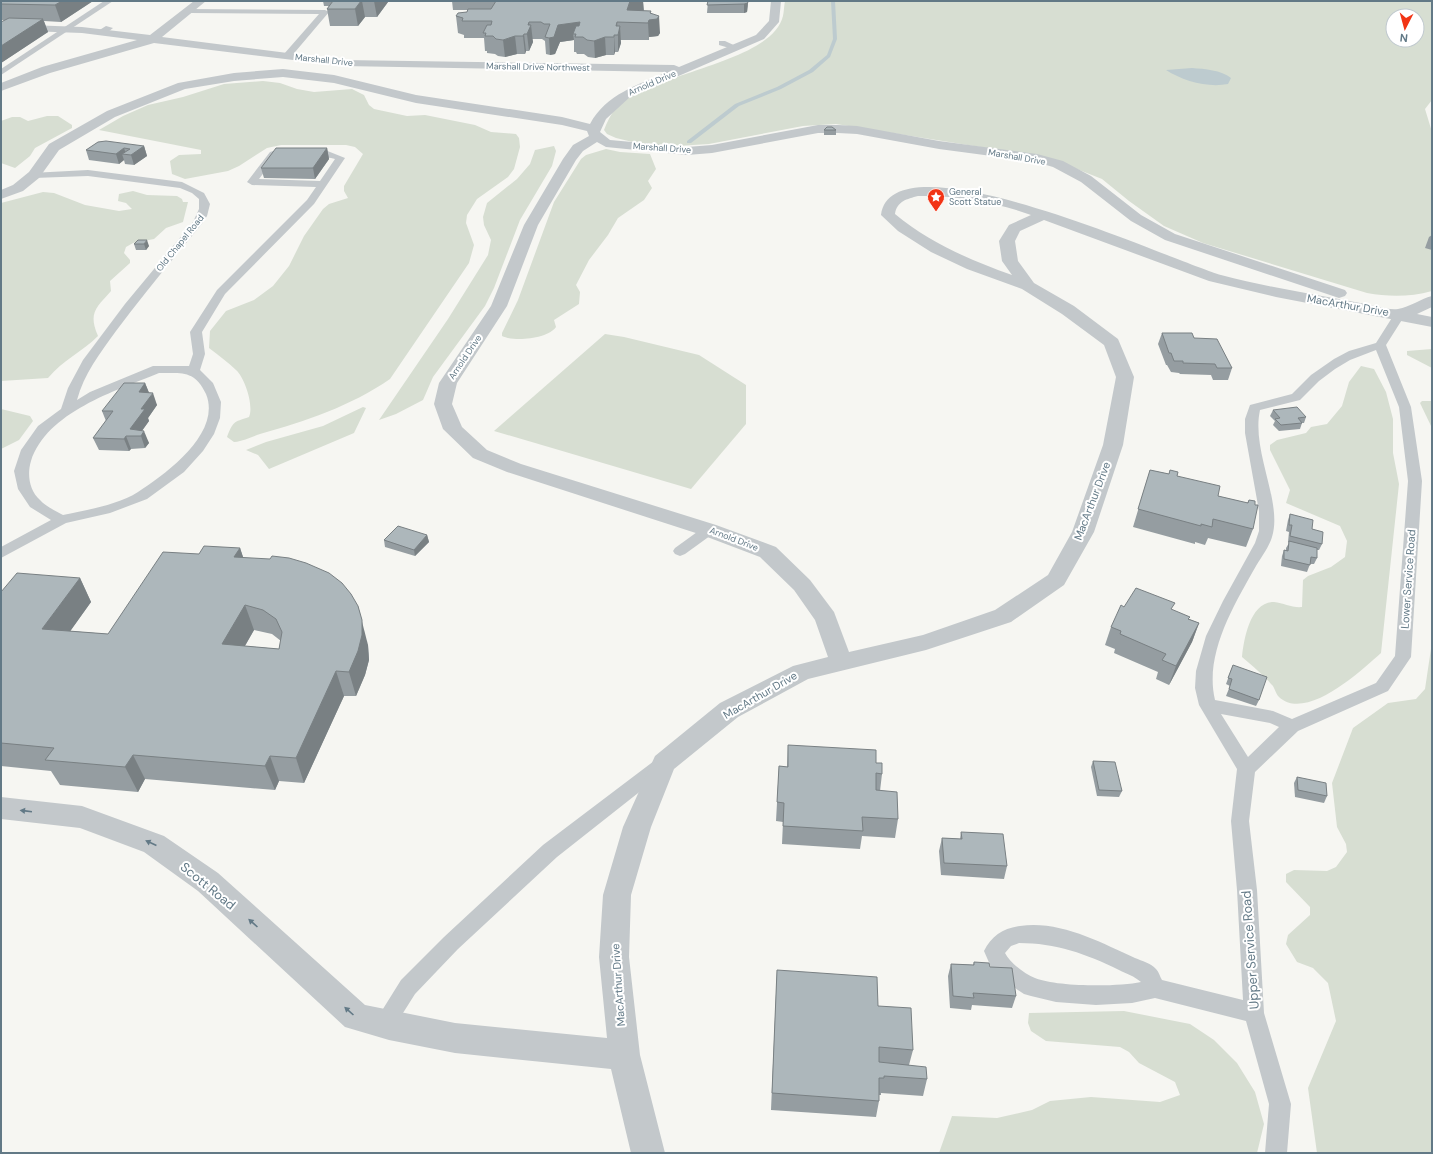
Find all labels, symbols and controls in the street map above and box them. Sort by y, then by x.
north arrow [1385,8,1425,48]
text: N [1399,31,1409,45]
street label: Marshall Drive [294,51,354,69]
street label: Marshall Drive Northwest [486,60,590,74]
street label: Arnold Drive [626,67,678,99]
street label: Marshall Drive [633,140,691,156]
street label: Marshall Drive [987,146,1047,168]
place label: General Scott Statue [949,186,1001,208]
place icon: General Scott Statue [926,187,946,212]
street label: Old Chapel Road [153,212,207,274]
street label: MacArthur Drive [1306,291,1390,319]
street label: Arnold Drive [446,332,484,382]
street label: MacArthur Drive [1071,460,1113,542]
street label: Arnold Drive [708,524,760,554]
street label: Lower Service Road [1398,529,1418,629]
street label: MacArthur Drive [721,668,799,722]
one-way arrow [20,807,32,814]
one-way arrow [145,840,157,846]
street label: Scott Road [177,859,239,913]
street label: Upper Service Road [1237,890,1263,1010]
one-way arrow [248,919,258,928]
street label: MacArthur Drive [608,943,628,1027]
one-way arrow [344,1006,354,1015]

